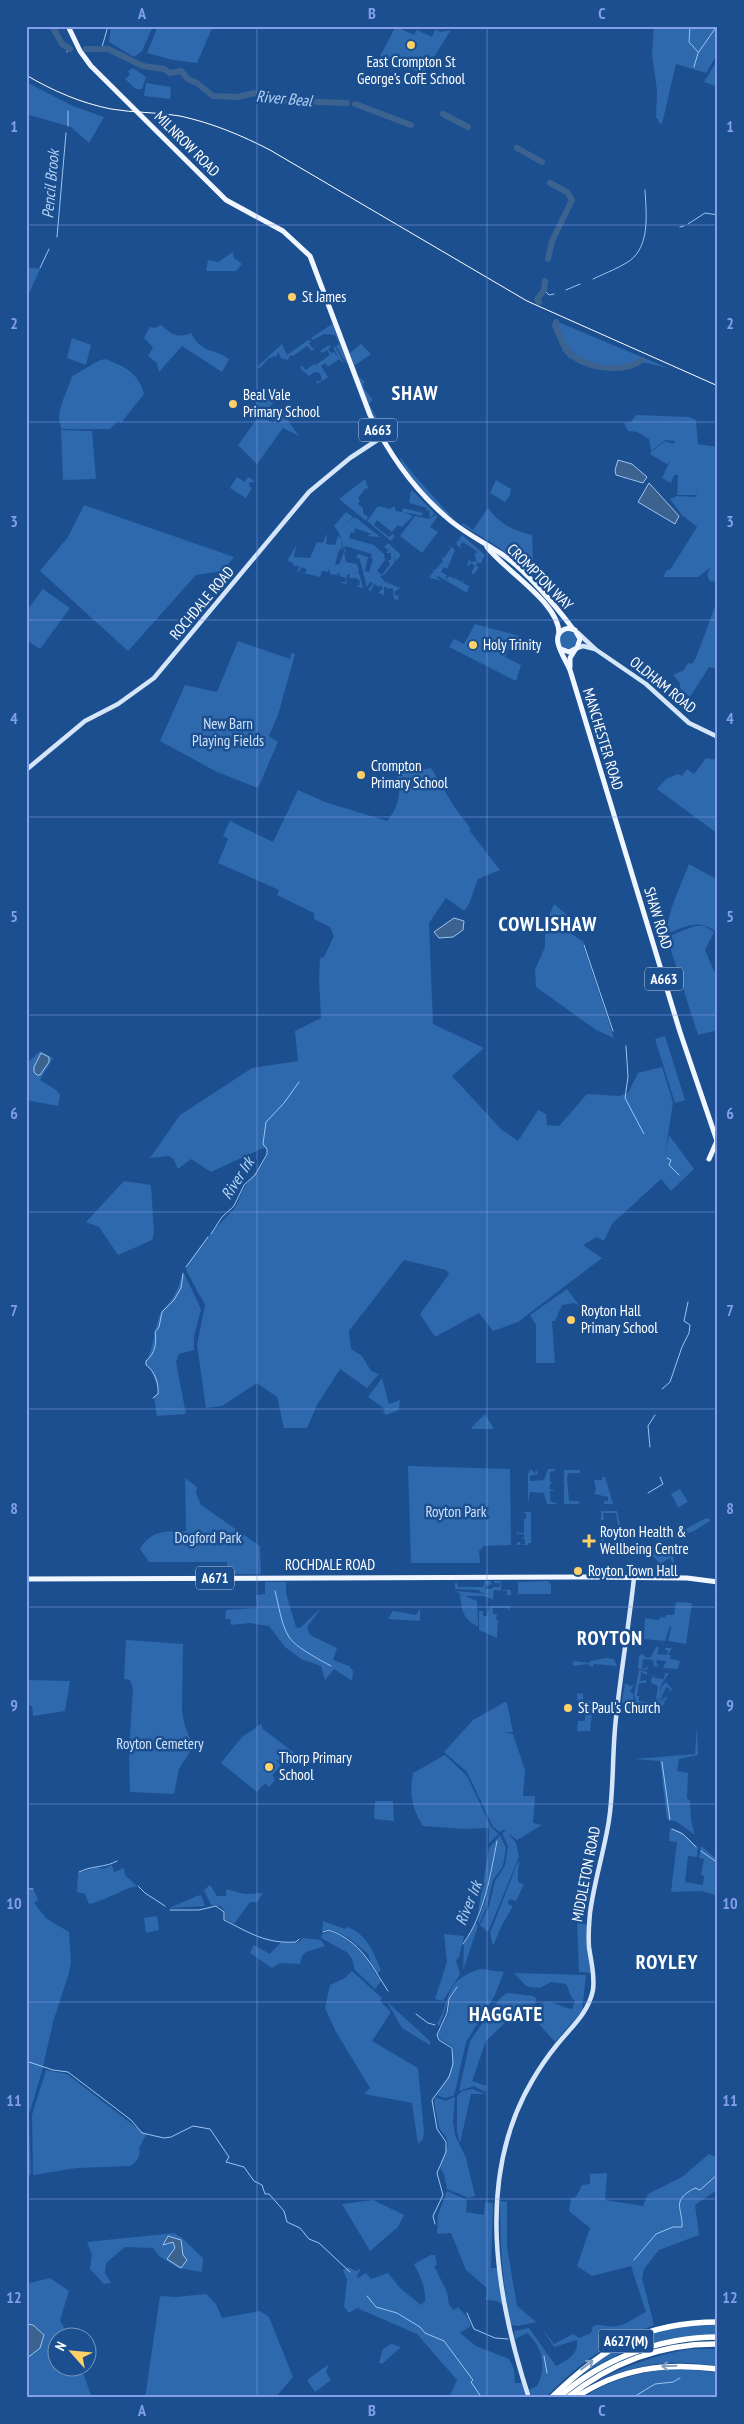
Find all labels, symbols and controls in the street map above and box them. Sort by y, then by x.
text: A [137,3,147,23]
text: B [368,3,376,23]
text: C [598,3,606,23]
marker: East Crompton St George's CofE School [405,39,417,51]
place label: East Crompton St George's CofE School [357,52,465,88]
water label: River Beal [255,86,314,111]
street label: MILNROW ROAD [151,107,224,180]
text: 1 [10,116,18,136]
text: 1 [726,116,734,136]
water label: Pencil Brook [37,147,63,219]
place label: St James [302,287,346,306]
marker: St James [286,291,298,303]
text: 2 [10,313,18,333]
text: 2 [726,313,734,333]
district label: SHAW [391,380,439,406]
place label: Beal Vale Primary School [243,385,320,421]
marker: Beal Vale Primary School [227,398,239,410]
road number: A663 [359,418,397,442]
text: 3 [10,511,18,531]
text: 3 [726,511,734,531]
street label: CROMPTON WAY [503,539,578,614]
street label: ROCHDALE ROAD [165,562,238,643]
place label: Holy Trinity [483,635,542,654]
marker: Holy Trinity [467,639,479,651]
street label: OLDHAM ROAD [626,652,700,717]
street label: MANCHESTER ROAD [579,686,628,792]
text: 4 [10,708,18,728]
text: 4 [726,708,734,728]
park label: New Barn Playing Fields [192,714,264,750]
place label: Crompton Primary School [371,756,448,792]
marker: Crompton Primary School [355,769,367,781]
street label: SHAW ROAD [640,885,677,951]
text: 5 [10,906,18,926]
text: 5 [726,906,734,926]
district label: COWLISHAW [499,911,597,937]
road number: A663 [645,968,683,991]
text: 6 [10,1103,18,1123]
text: 6 [726,1103,734,1123]
water label: River Irk [216,1152,259,1203]
text: 7 [10,1300,18,1320]
text: 7 [726,1300,734,1320]
place label: Royton Hall Primary School [581,1301,658,1337]
marker: Royton Hall Primary School [565,1314,577,1326]
text: 8 [10,1498,18,1518]
text: 8 [726,1498,734,1518]
park label: Royton Park [425,1502,487,1521]
place label: Royton Health & Wellbeing Centre [600,1522,689,1558]
park label: Dogford Park [174,1528,242,1547]
marker: Royton Health & Wellbeing Centre [582,1534,596,1548]
street label: ROCHDALE ROAD [285,1555,375,1574]
place label: Royton Town Hall [588,1561,678,1580]
marker: Royton Town Hall [572,1565,584,1577]
road number: A671 [196,1566,234,1590]
district label: ROYTON [577,1625,643,1651]
text: 9 [10,1695,18,1715]
text: 9 [726,1695,734,1715]
place label: St Paul's Church [578,1698,660,1717]
marker: St Paul's Church [562,1702,574,1714]
park label: Royton Cemetery [116,1734,204,1753]
place label: Thorp Primary School [279,1748,352,1784]
marker: Thorp Primary School [263,1761,275,1773]
street label: MIDDLETON ROAD [567,1824,604,1923]
water label: River Irk [450,1876,487,1928]
text: 10 [6,1893,22,1913]
text: 10 [722,1893,738,1913]
district label: ROYLEY [636,1949,698,1975]
district label: HAGGATE [469,2001,543,2027]
text: 11 [6,2090,22,2110]
text: 11 [722,2090,738,2110]
text: 12 [6,2287,22,2307]
text: 12 [722,2287,738,2307]
north arrow [48,2326,98,2376]
road number: A627(M) [598,2330,654,2352]
text: N [51,2339,70,2354]
one-way arrow [580,2360,594,2370]
one-way arrow [662,2361,678,2370]
text: A [137,2400,147,2420]
text: B [368,2400,376,2420]
text: C [598,2400,606,2420]

